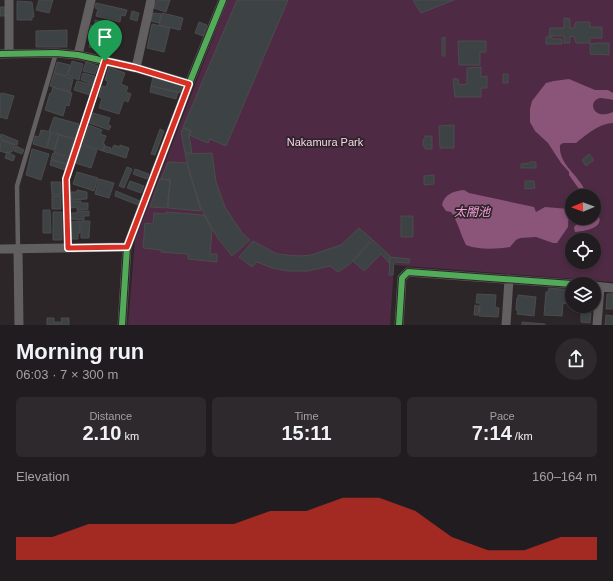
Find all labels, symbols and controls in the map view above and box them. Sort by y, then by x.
pin [88,20,122,61]
icon: arrive [94,26,116,48]
park label: Nakamura Park [287,136,364,148]
north arrow [565,189,601,225]
map controls [565,189,601,313]
water label: 太閤池 [454,205,491,219]
button: locate [565,233,601,269]
button: layers [565,277,601,313]
button: share [555,338,597,380]
text: Morning run [16,339,144,364]
text: 06:03 · 7 × 300 m [16,367,118,382]
text: Distance [89,410,132,422]
text: Time [294,410,319,422]
text: Pace [490,410,515,422]
text: 2.10 [82,422,121,444]
text: 15:11 [281,422,332,444]
text: 7:14 [472,422,512,444]
text: km [121,430,139,442]
text: /km [512,430,533,442]
text: Elevation [16,469,69,484]
text: 160–164 m [532,469,597,484]

